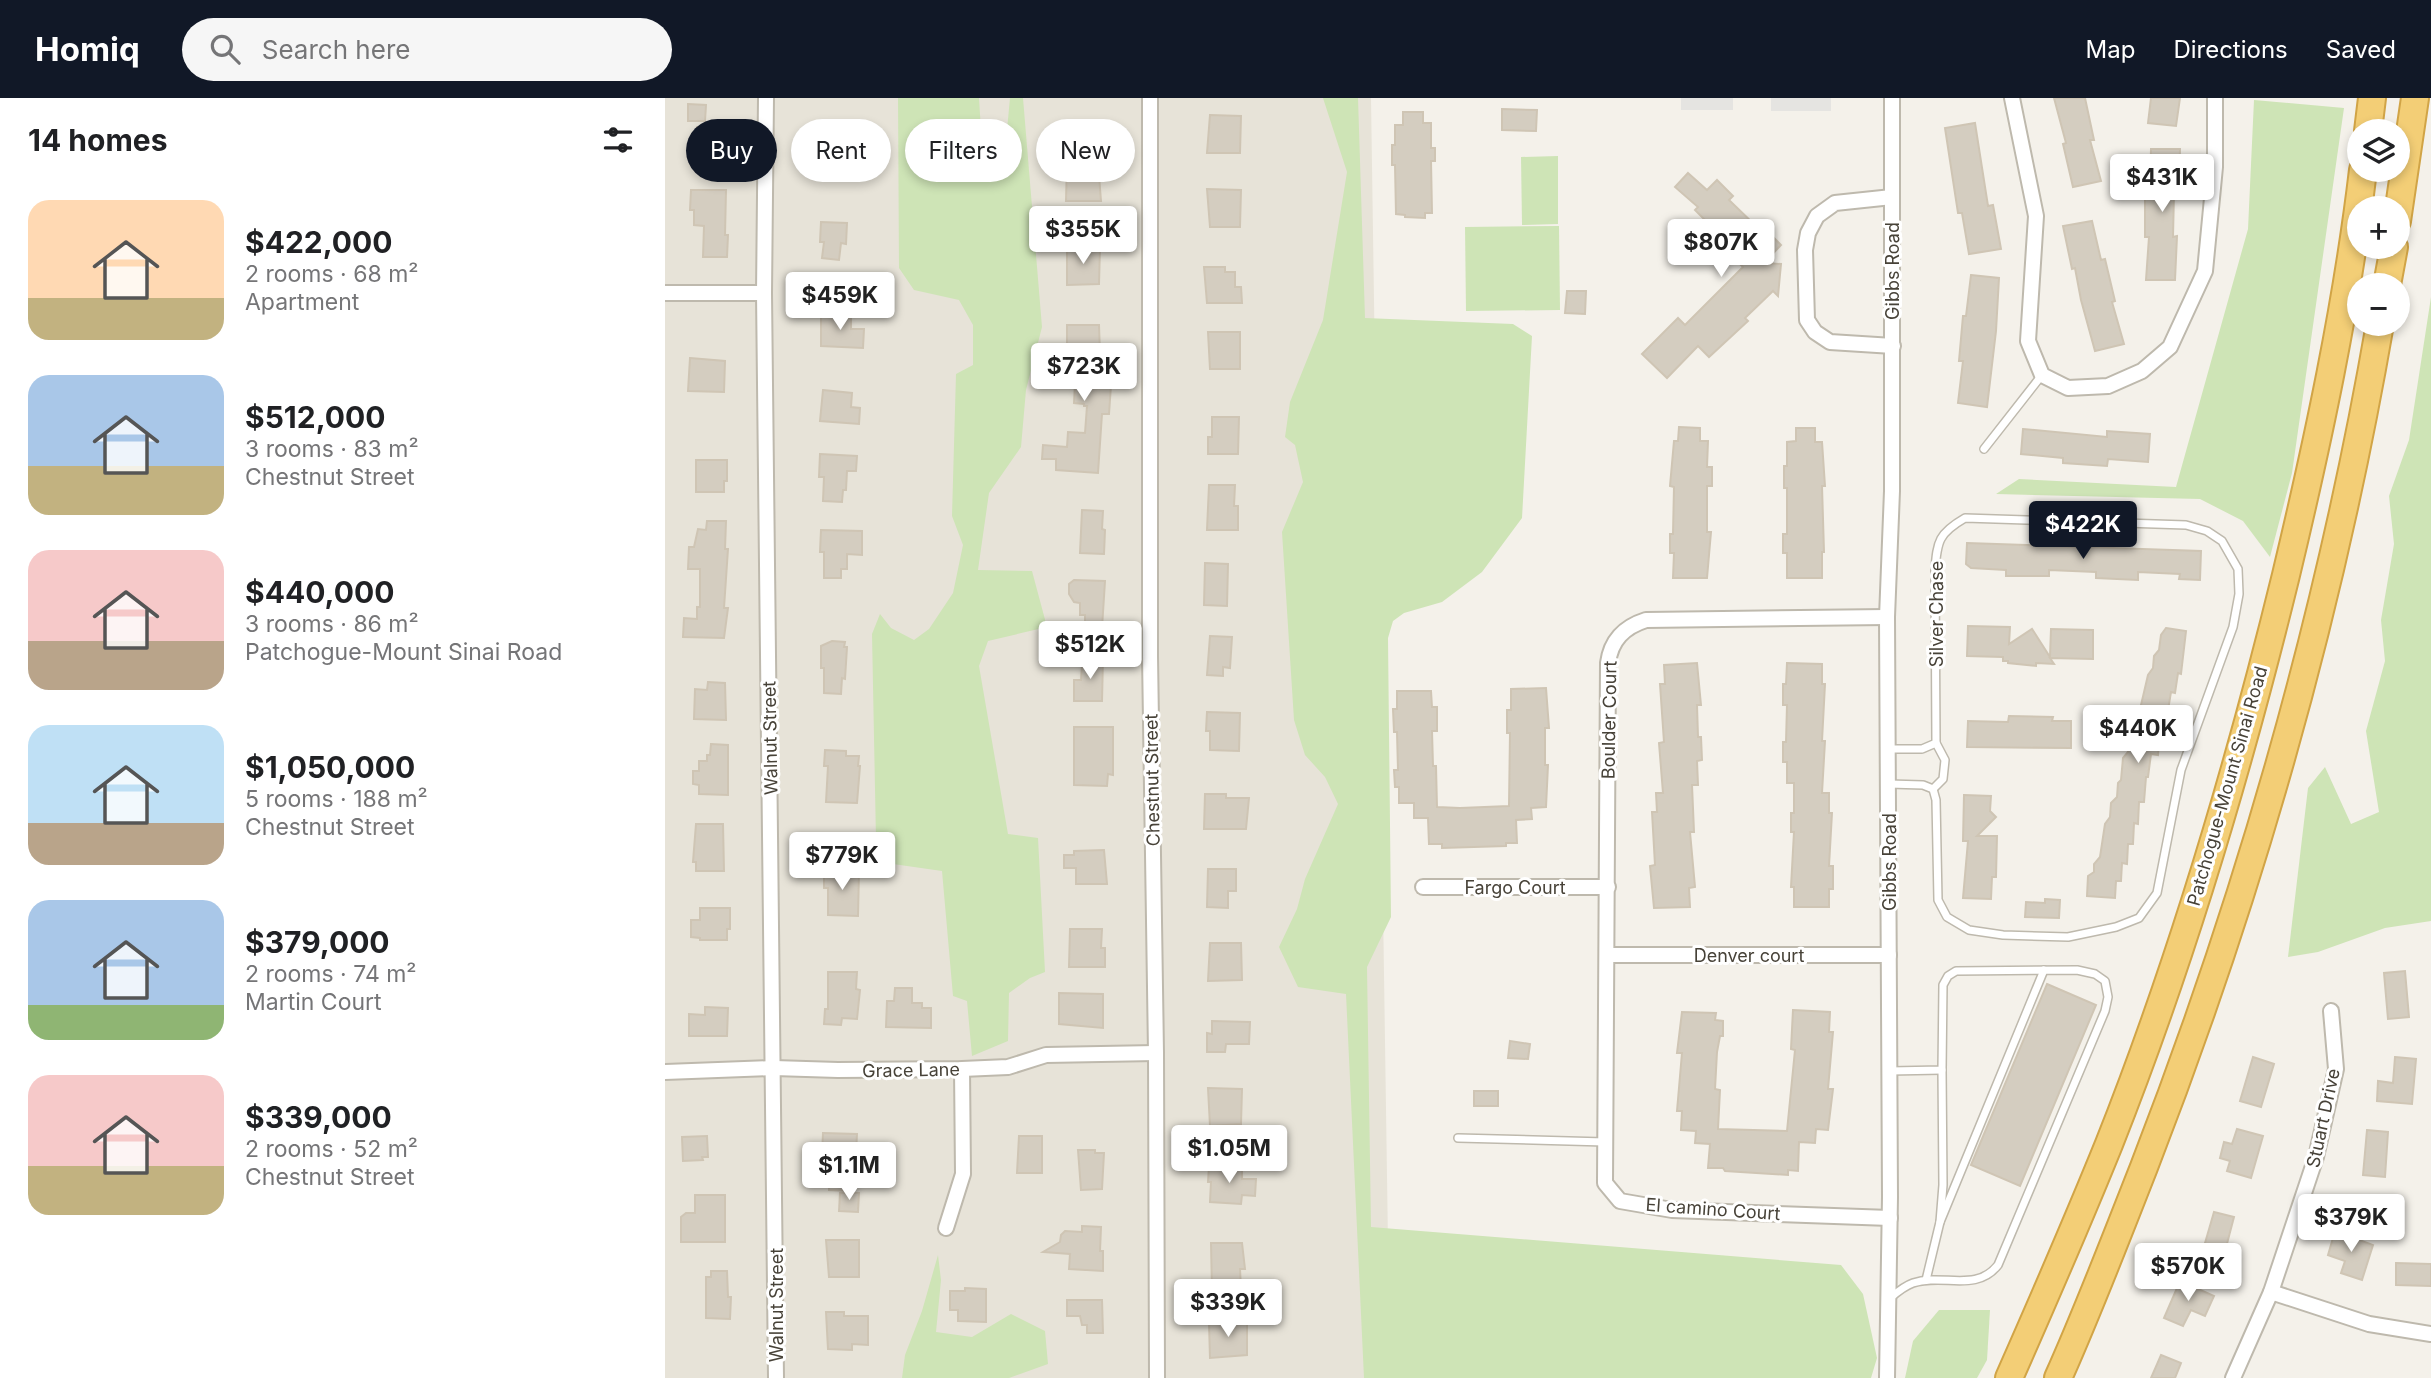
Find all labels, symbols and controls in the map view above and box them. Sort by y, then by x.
search box [182,18,672,81]
text: Homiq [35,29,140,69]
icon: search [206,30,244,68]
text: Search here [262,34,410,65]
text: Map [2086,35,2135,64]
text: Directions [2173,35,2288,64]
text: Saved [2326,35,2396,64]
chip: Buy [686,119,777,182]
chip: Rent [791,119,891,182]
chip: Filters [905,119,1022,182]
chip: New [1036,119,1135,182]
map controls [2347,119,2410,336]
button: layers [2347,119,2410,182]
icon: filters [599,121,637,159]
text: 14 homes [28,122,167,158]
pin: $431K [2113,155,2211,214]
text: $431K [2126,163,2198,191]
button: + [2347,196,2410,259]
pin: $355K [1034,206,1132,266]
text: $355K [1045,215,1121,243]
pin: $807K [1672,220,1770,279]
street label: Gibbs Road [1882,222,1903,320]
text: $422,000 [245,224,393,260]
icon: home [84,228,168,312]
text: $807K [1683,228,1759,256]
text: 2 rooms · 68 m² [245,260,418,288]
pin: $459K [791,272,889,332]
button: − [2347,273,2410,336]
text: $459K [802,281,878,309]
text: Apartment [245,288,359,316]
pin: $723K [1035,344,1133,403]
text: $723K [1047,352,1121,380]
text: $512,000 [245,399,385,435]
icon: home [84,403,168,487]
text: 3 rooms · 83 m² [245,435,419,463]
text: Chestnut Street [245,463,415,491]
pin: $422K [2034,502,2132,561]
text: $422K [2045,510,2121,538]
street label: Silver Chase [1926,561,1947,667]
text: $440,000 [245,574,394,610]
icon: home [84,578,168,662]
text: 3 rooms · 86 m² [245,610,419,638]
pin: $512K [1041,622,1139,681]
text: $512K [1055,630,1125,658]
text: Patchogue-Mount Sinai Road [245,638,562,666]
street label: Boulder Court [1597,660,1621,779]
street label: Patchogue-Mount Sinai Road [2183,664,2271,908]
street label: Walnut Street [759,681,781,795]
pin: $440K [2089,706,2187,765]
street label: Chestnut Street [1140,713,1164,847]
text: $440K [2099,714,2177,742]
text: $1,050,000 [245,749,415,785]
icon: home [84,753,168,837]
text: 5 rooms · 188 m² [245,785,428,813]
text: Chestnut Street [245,813,415,841]
street label: Gibbs Road [1879,813,1900,911]
pin: $779K [793,832,891,892]
text: $779K [805,841,879,869]
street label: Fargo Court [1464,877,1566,898]
text: $379,000 [245,924,390,960]
icon: home [84,928,168,1012]
street label: Denver court [1694,945,1804,966]
text: 2 rooms · 74 m² [245,960,417,988]
text: Martin Court [245,988,382,1016]
street label: Grace Lane [862,1059,960,1081]
street label: Stuart Drive [2302,1066,2344,1170]
text: $339,000 [245,1099,392,1135]
icon: home [84,1103,168,1187]
pin: $1.05M [1172,1126,1286,1185]
text: $1.05M [1187,1134,1271,1162]
text: 2 rooms · 52 m² [245,1135,418,1163]
pin: $1.1M [800,1142,898,1202]
text: $1.1M [818,1151,880,1179]
text: Chestnut Street [245,1163,415,1191]
street label: El camino Court [1645,1194,1781,1224]
pin: $379K [2302,1194,2400,1254]
text: $379K [2314,1203,2388,1231]
pin: $570K [2139,1244,2237,1303]
street label: Walnut Street [766,1248,787,1362]
text: $570K [2151,1252,2225,1280]
pin: $339K [1179,1280,1277,1339]
text: $339K [1190,1288,1266,1316]

